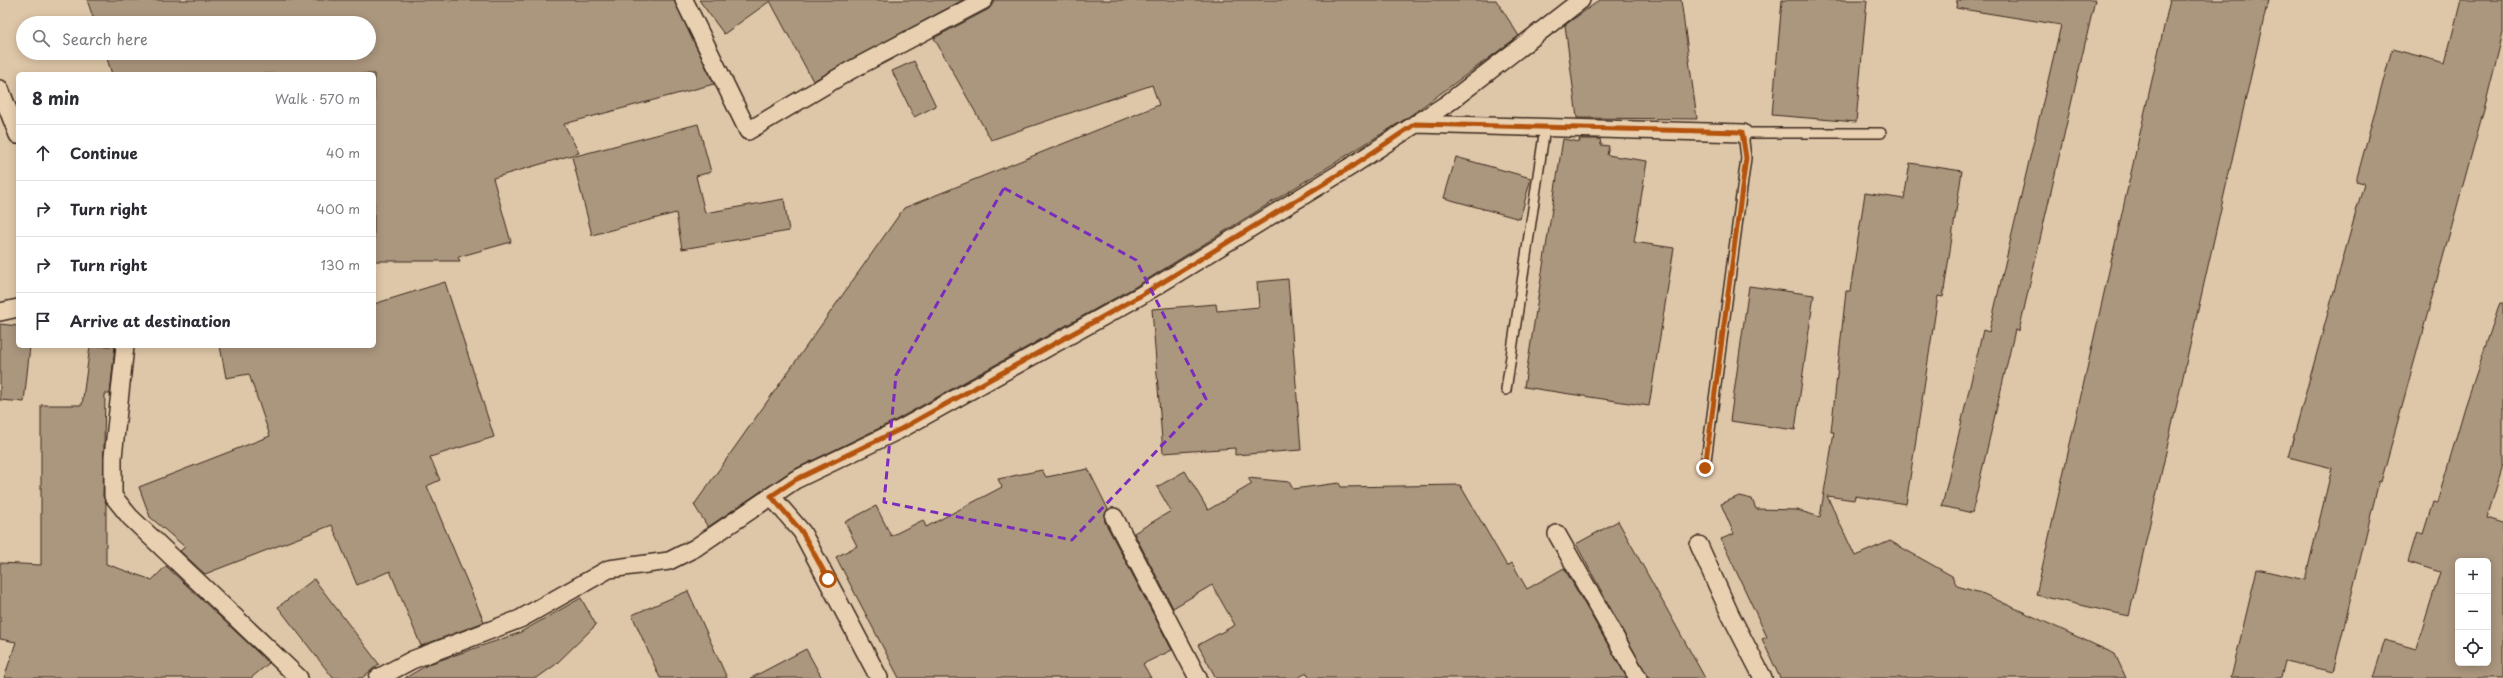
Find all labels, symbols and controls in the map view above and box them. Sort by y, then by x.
search box [16,16,376,60]
icon: search [30,27,52,49]
text: Search here [62,27,148,50]
text: 8 min [32,85,80,111]
text: Walk · 570 m [275,89,360,108]
text: Continue [70,141,138,164]
icon: ahead [32,142,54,164]
text: 40 m [326,143,360,162]
text: Turn right [70,197,147,220]
icon: right [32,198,54,220]
text: 400 m [317,199,360,218]
text: Turn right [70,253,147,276]
icon: right [32,254,54,276]
text: 130 m [321,255,360,274]
text: Arrive at destination [70,309,231,332]
icon: arrive [32,310,54,332]
route end [1696,459,1714,477]
map controls [2455,558,2491,666]
button: + [2455,558,2491,594]
route start [819,570,837,588]
button: − [2455,594,2491,630]
button: locate [2455,630,2491,666]

